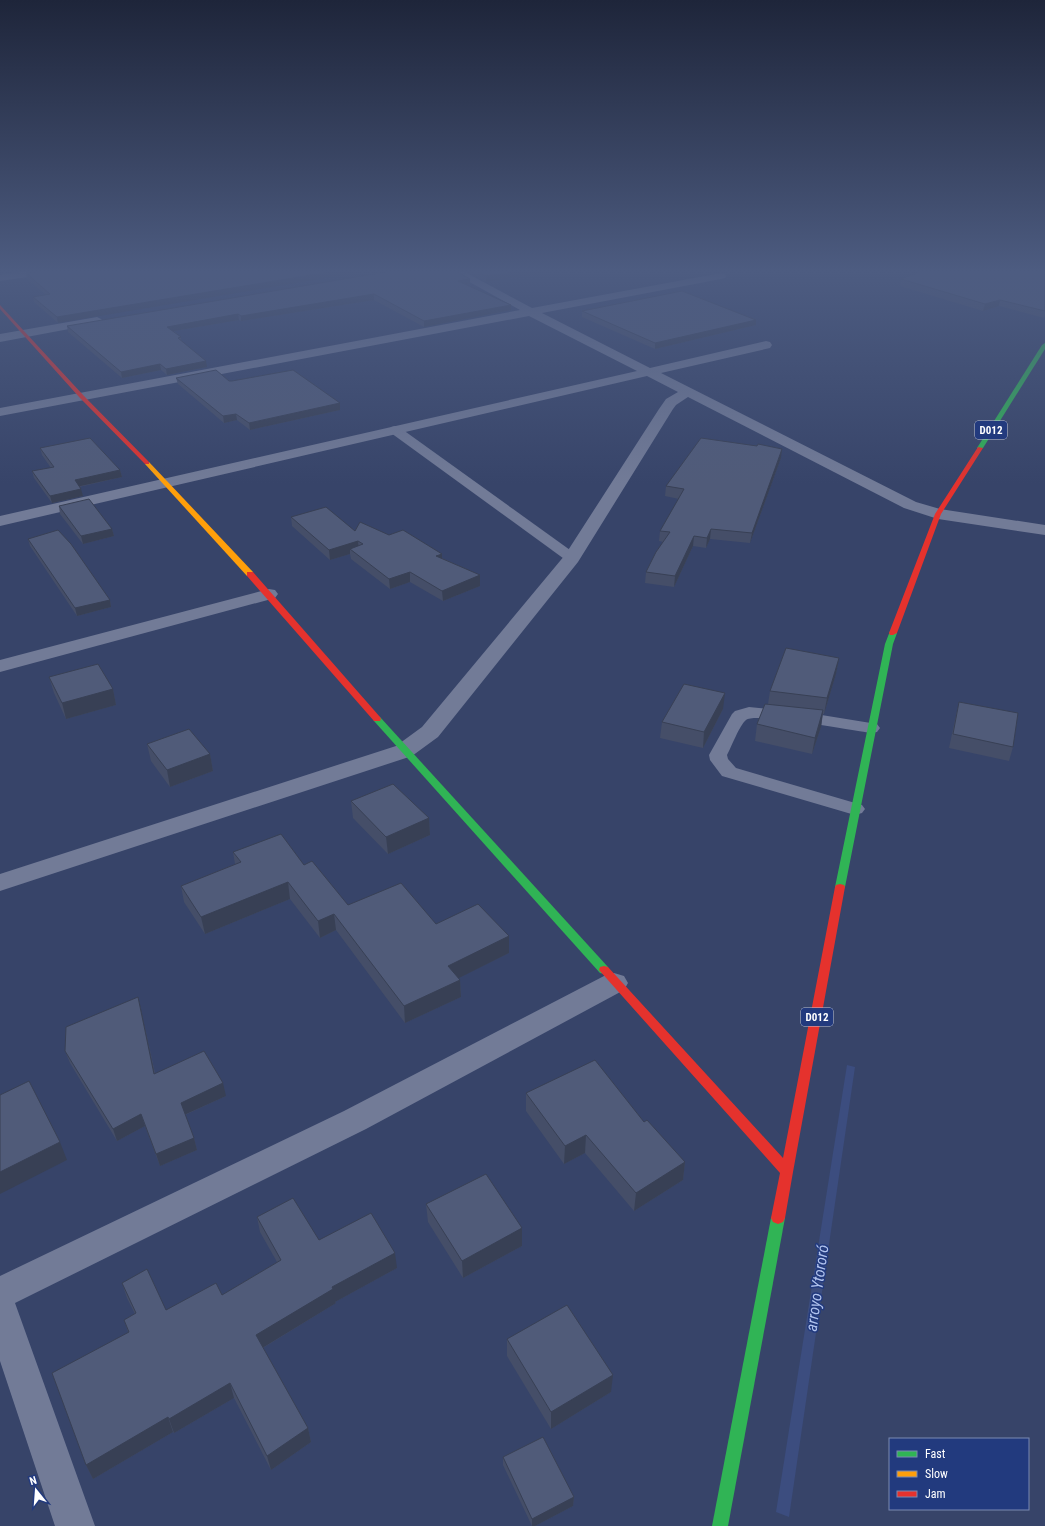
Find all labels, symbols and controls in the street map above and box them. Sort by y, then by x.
road number: D012 [975,421,1007,439]
road number: D012 [801,1008,833,1026]
water label: arroyo Ytororó [802,1243,832,1332]
legend [889,1438,1029,1510]
text: Fast [925,1447,946,1461]
text: Slow [925,1467,948,1481]
north arrow [16,1470,56,1510]
text: N [28,1474,39,1488]
text: Jam [925,1487,946,1501]

